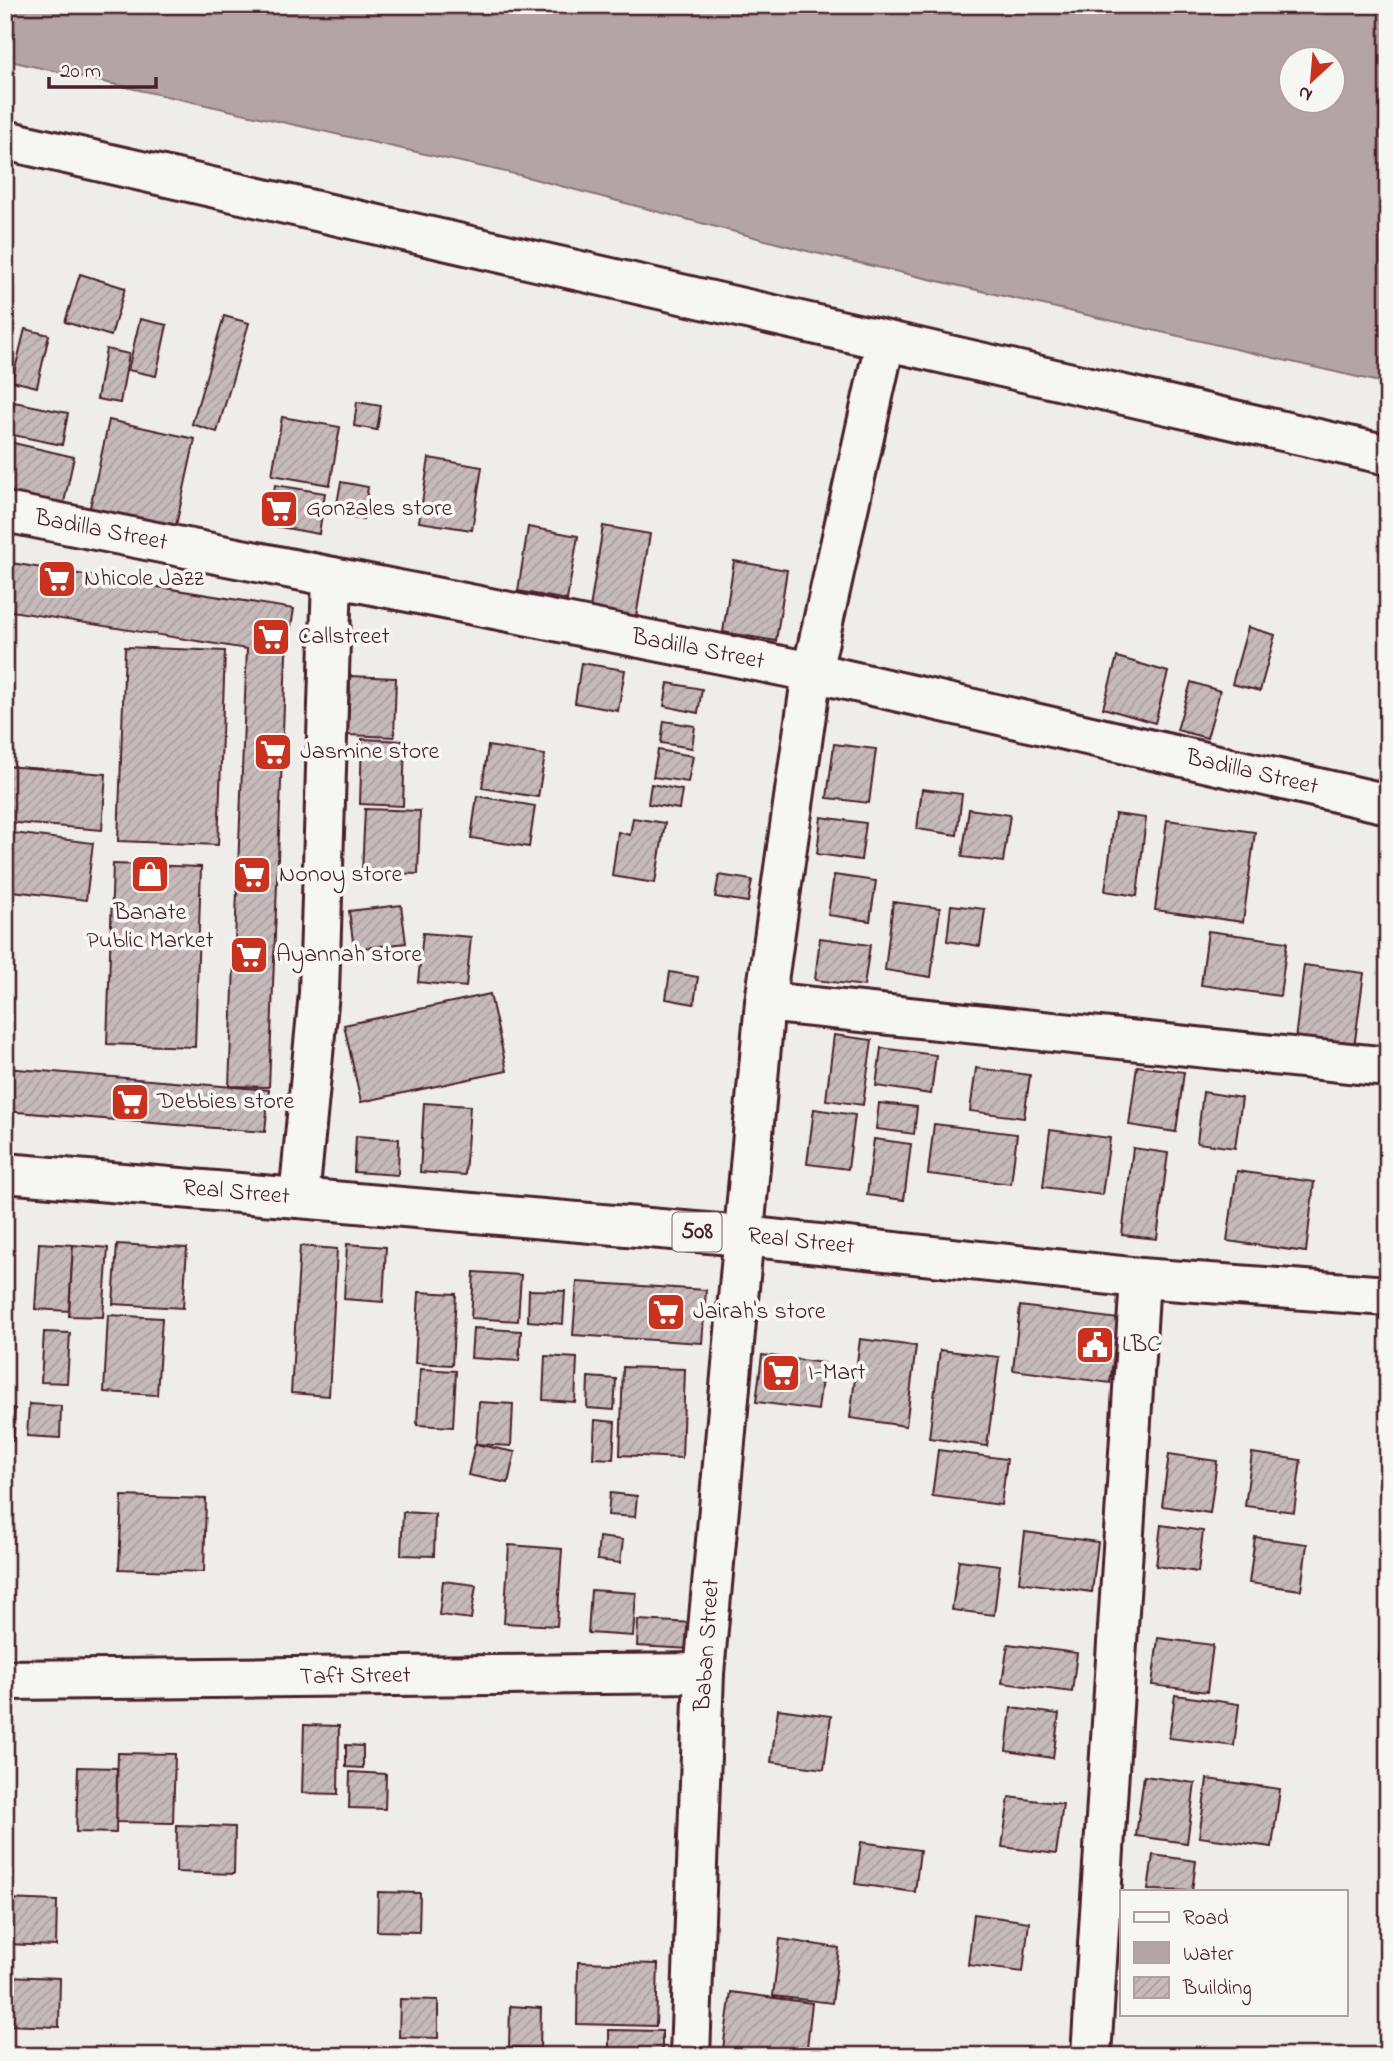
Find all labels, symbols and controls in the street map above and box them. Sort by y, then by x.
scale bar [49,46,156,90]
north arrow [1278,46,1348,116]
text: 20 m [60,57,101,87]
text: N [1294,78,1317,108]
supermarket icon: Gonzales store [258,488,300,530]
place label: Gonzales store [306,492,453,527]
street label: Badilla Street [31,501,170,561]
supermarket icon: Nhicole Jazz [36,558,78,600]
place label: Nhicole Jazz [84,562,205,597]
supermarket icon: Callstreet [250,616,292,658]
place label: Callstreet [298,620,390,655]
street label: Badilla Street [628,620,767,680]
supermarket icon: Jasmine store [252,731,294,773]
place label: Jasmine store [300,735,440,770]
street label: Badilla Street [1182,741,1321,805]
shop icon: Banate Public Market [129,853,171,895]
supermarket icon: Nonoy store [231,854,273,896]
place label: Nonoy store [279,858,403,894]
place label: Banate Public Market [86,896,214,959]
supermarket icon: Ayannah store [228,934,270,976]
place label: Ayannah store [276,938,422,974]
supermarket icon: Debbies store [109,1081,151,1123]
place label: Debbies store [156,1085,294,1120]
street label: Real Street [181,1171,291,1215]
road number: 508 [672,1212,722,1252]
street label: Real Street [746,1219,856,1265]
supermarket icon: Jairah's store [645,1291,687,1333]
place label: Jairah's store [693,1295,826,1330]
public building icon: LBC [1074,1324,1116,1366]
place label: LBC [1122,1328,1160,1363]
supermarket icon: I-Mart [760,1352,802,1394]
place label: I-Mart [808,1356,866,1391]
street label: Baban Street [686,1577,730,1714]
street label: Taft Street [299,1659,411,1695]
legend [1120,1890,1348,2016]
text: Road [1183,1904,1229,1934]
text: Water [1183,1940,1234,1970]
text: Building [1182,1974,1252,2006]

